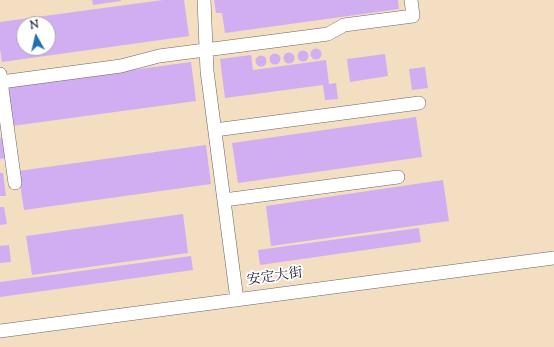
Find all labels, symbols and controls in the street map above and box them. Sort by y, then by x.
north arrow [16,16,56,56]
text: N [29,17,40,34]
street label: 安定大街 [246,266,304,290]

